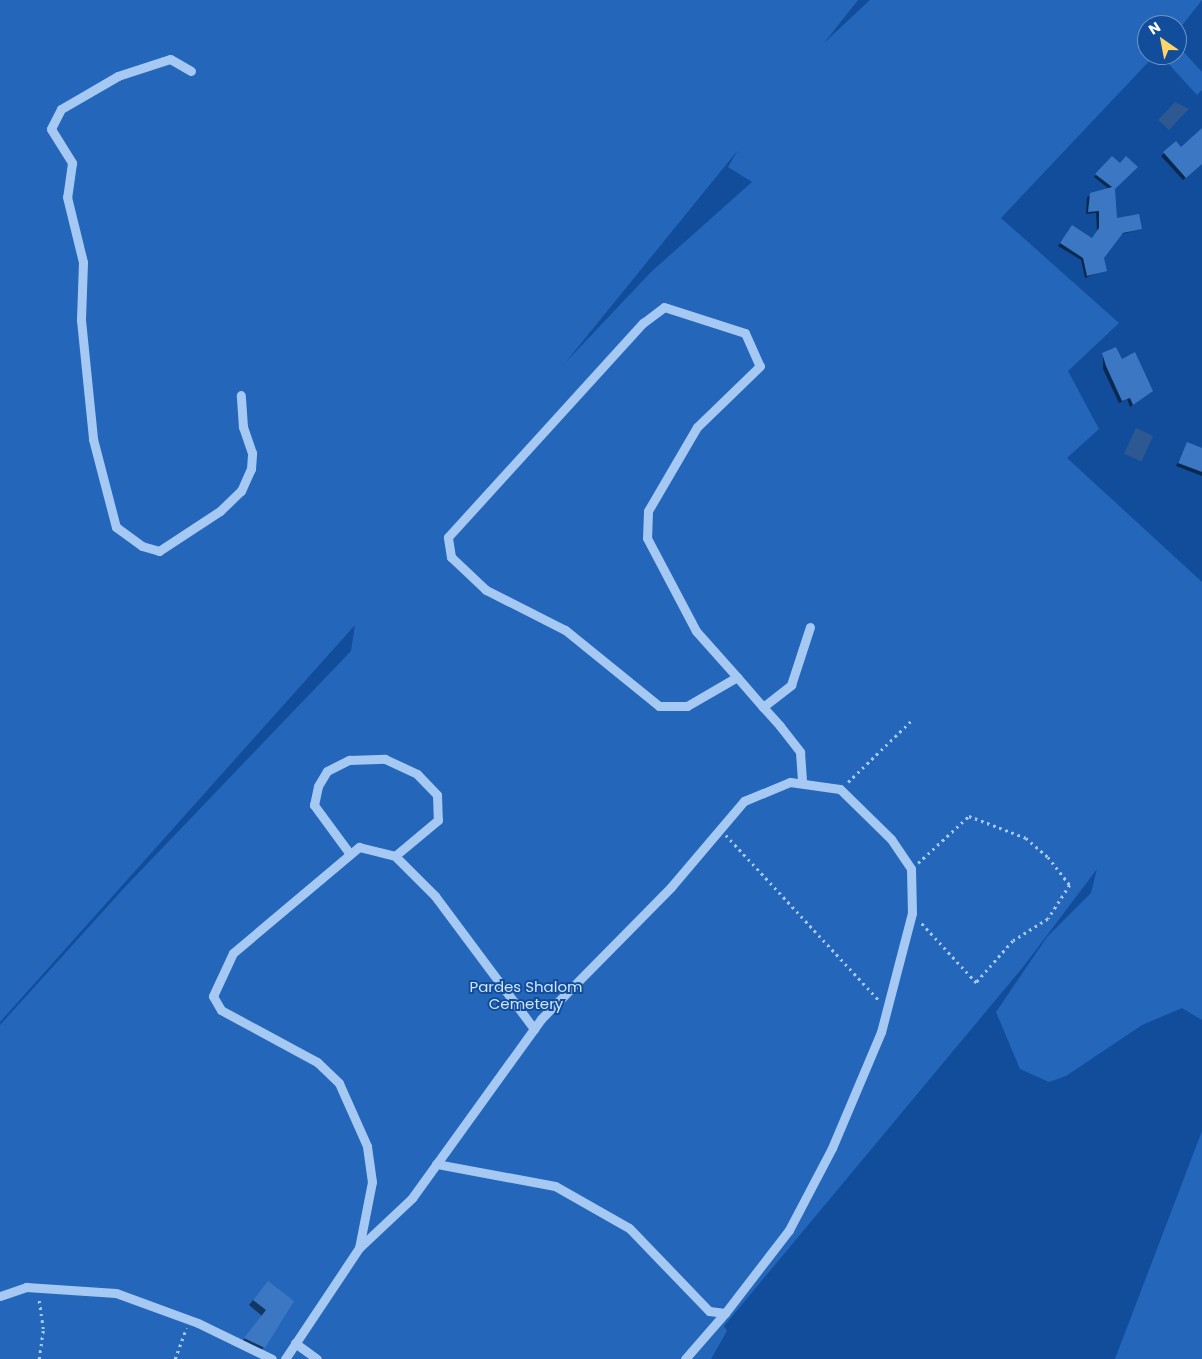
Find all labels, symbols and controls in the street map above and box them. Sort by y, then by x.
north arrow [1137,15,1187,65]
text: N [1145,17,1164,40]
park label: Pardes Shalom Cemetery [470,977,582,1012]

